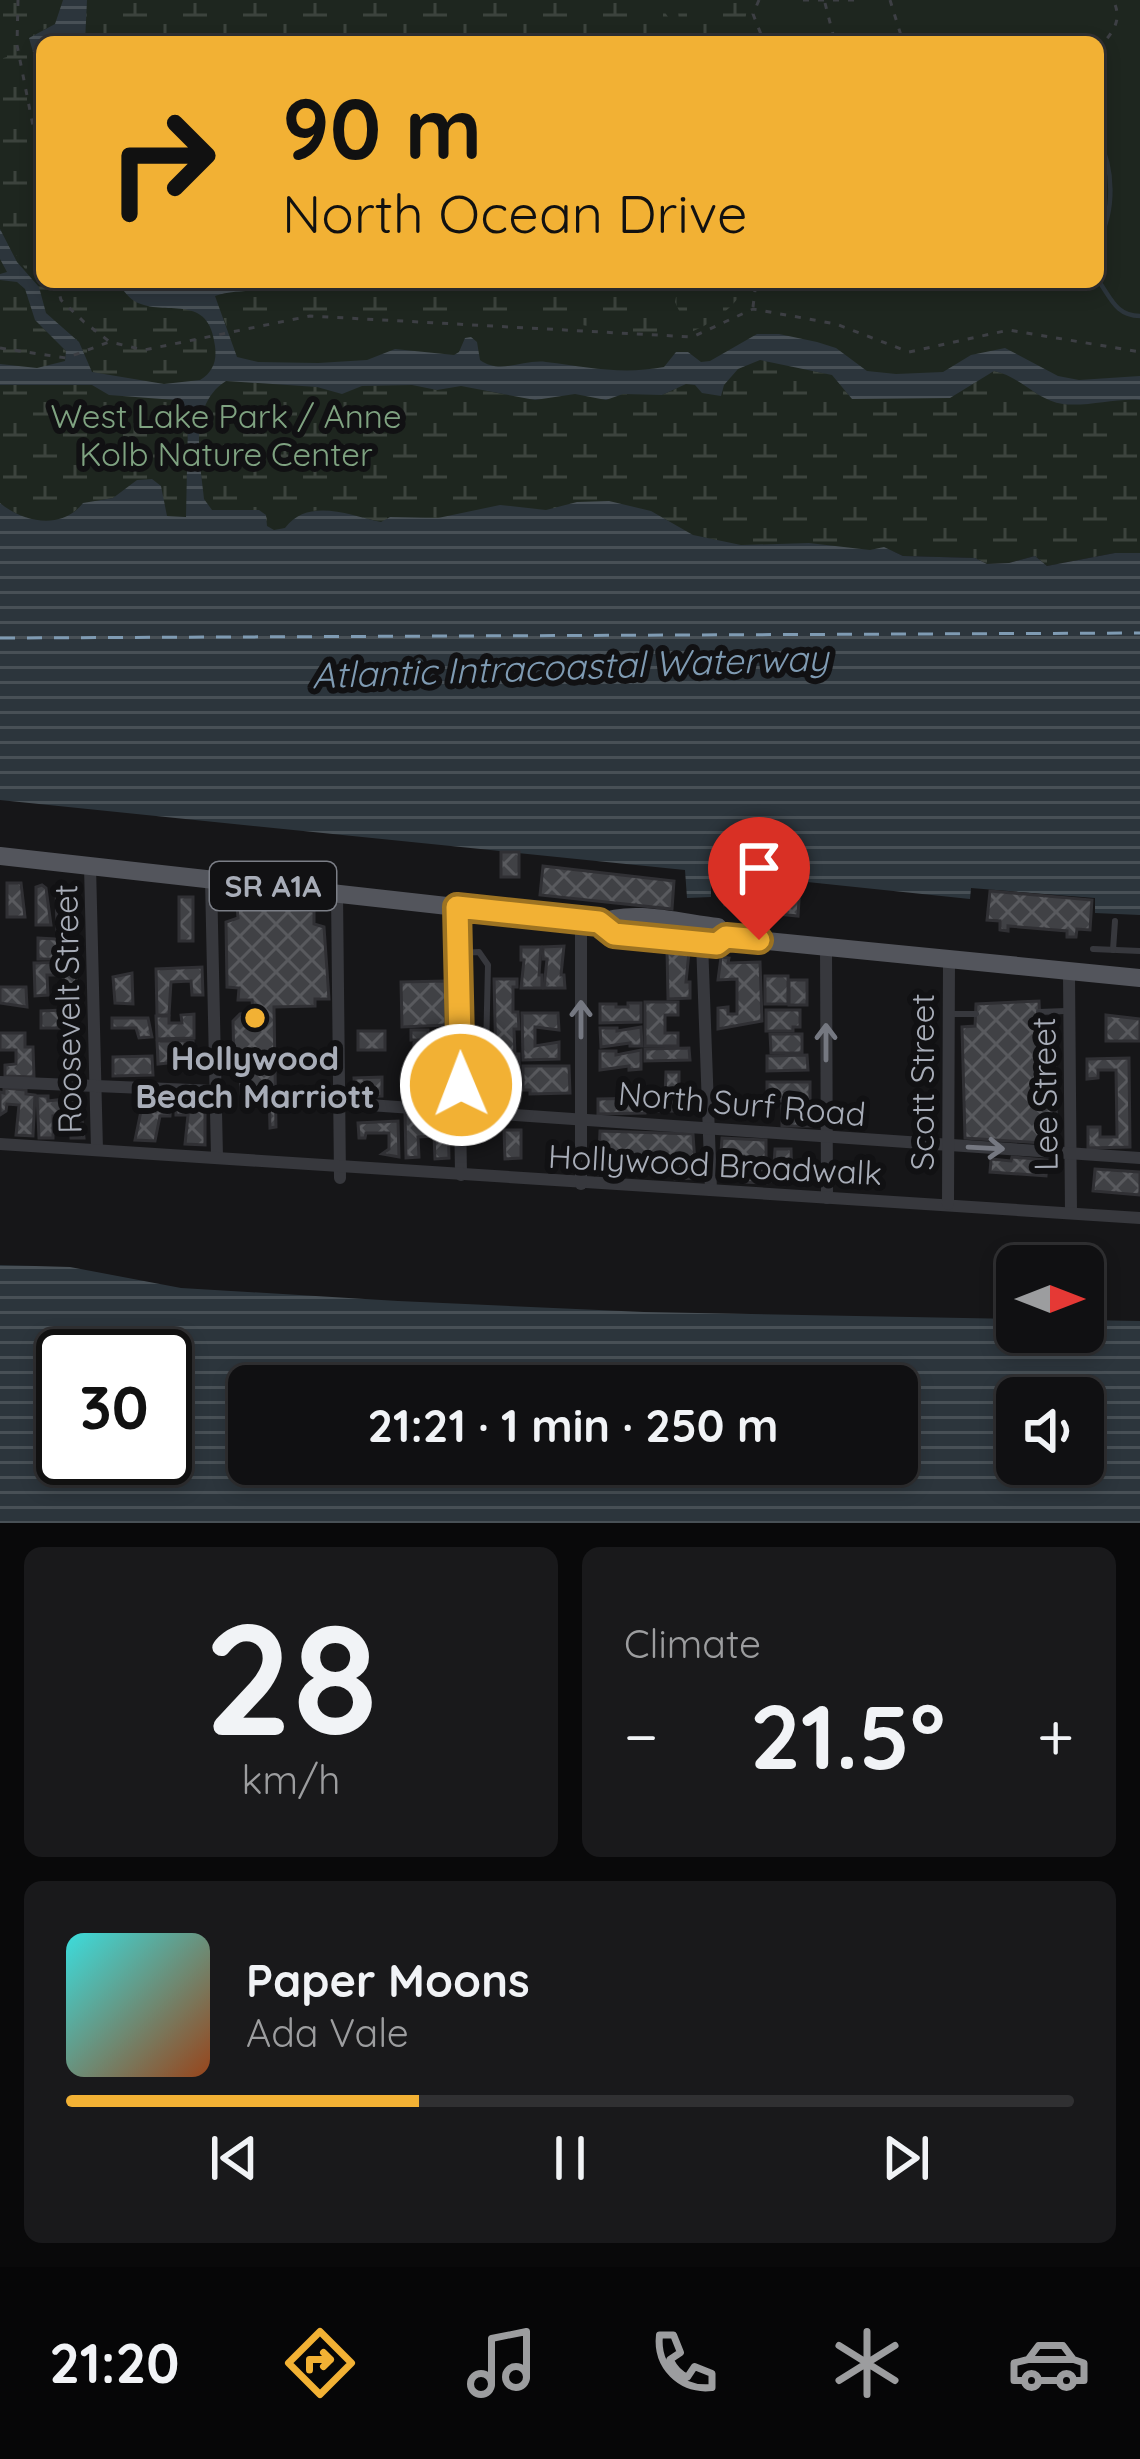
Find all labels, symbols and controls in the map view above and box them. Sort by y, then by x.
text: 90 m [282,75,482,180]
icon: right [84,84,240,240]
text: North Ocean Drive [282,179,748,247]
park label: West Lake Park / Anne Kolb Nature Center [50,395,402,474]
water label: Atlantic Intracoastal Waterway [311,634,832,698]
pin [708,817,810,940]
icon: arrive [726,835,792,901]
road number: SR A1A [210,862,336,910]
street label: Roosevelt Street [44,884,90,1134]
street label: Scott Street [901,993,942,1171]
one-way arrow [570,1000,592,1039]
marker: Hollywood Beach Marriott [242,1005,268,1031]
street label: Lee Street [1022,1017,1066,1171]
position arrow [398,1022,524,1148]
one-way arrow [815,1023,837,1062]
place label: Hollywood Beach Marriott [135,1037,375,1116]
street label: North Surf Road [616,1072,868,1134]
street label: Hollywood Broadwalk [547,1135,883,1193]
one-way arrow [965,1137,1004,1160]
north arrow [996,1245,1104,1353]
map controls [996,1245,1104,1485]
speed limit sign: 30 [36,1329,192,1485]
button: sound [996,1377,1104,1485]
text: 21:21 · 1 min · 250 m [367,1397,779,1453]
text: 28 [204,1579,378,1774]
text: Climate [624,1619,761,1668]
text: 21.5° [750,1679,945,1792]
text: − [624,1694,658,1777]
text: + [1037,1694,1074,1777]
text: km/h [242,1755,340,1804]
text: Paper Moons [246,1952,530,2008]
text: Ada Vale [246,2008,409,2057]
icon: previous [201,2125,267,2191]
icon: pause [537,2125,603,2191]
icon: next [873,2125,939,2191]
icon: directions [278,2321,362,2405]
icon: music [460,2321,544,2405]
icon: phone [642,2321,726,2405]
icon: climate [825,2321,909,2405]
icon: car [1007,2321,1091,2405]
text: 21:20 [49,2329,179,2397]

